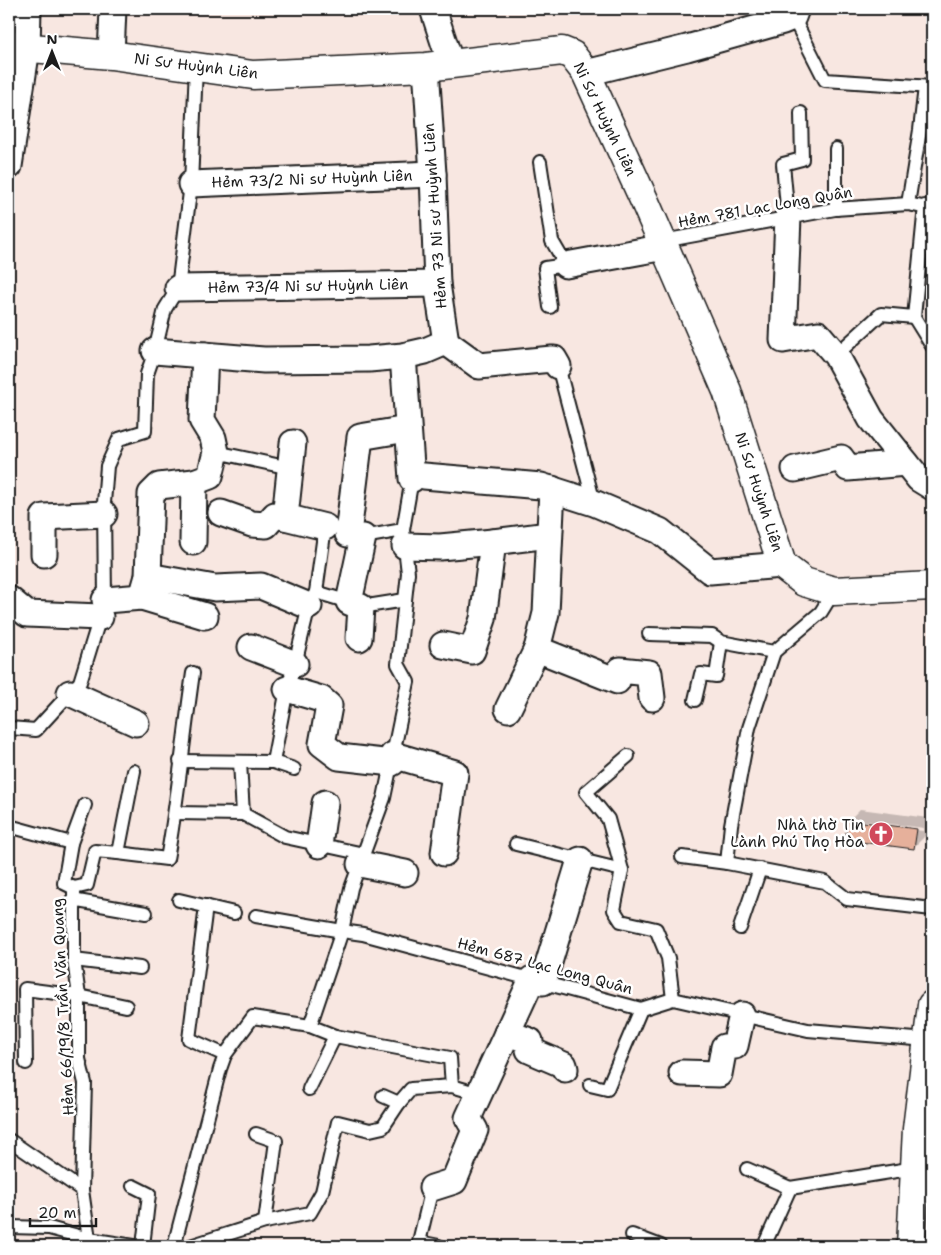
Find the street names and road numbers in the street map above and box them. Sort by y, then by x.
street label: Ni Sư Huỳnh Liên [133,48,259,84]
street label: Ni Sư Huỳnh Liên [569,59,641,179]
street label: Hẻm 73 Ni sư Huỳnh Liên [419,123,451,309]
street label: Hẻm 73/2 Ni sư Huỳnh Liên [211,165,413,193]
street label: Hẻm 781 Lạc Long Quân [676,182,854,232]
street label: Hẻm 73/4 Ni sư Huỳnh Liên [207,274,409,298]
street label: Ni Sư Huỳnh Liên [730,430,788,554]
street label: Hẻm 66/19/8 Trần Văn Quang [47,898,79,1116]
street label: Hẻm 687 Lạc Long Quân [455,933,635,999]

